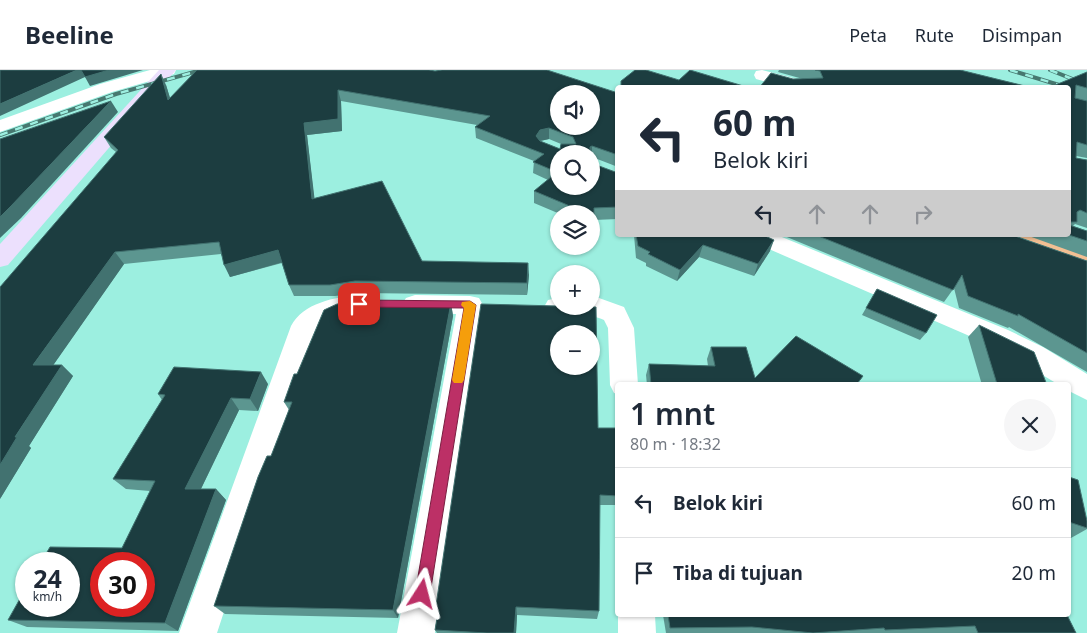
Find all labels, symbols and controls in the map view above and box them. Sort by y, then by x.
text: Beeline [25,18,114,51]
text: Peta [849,23,887,47]
text: Rute [915,23,954,47]
text: Disimpan [982,23,1062,47]
map controls [550,85,600,375]
button: sound [550,85,600,135]
text: 60 m [713,99,796,146]
icon: left [630,105,695,170]
text: Belok kiri [713,144,808,174]
button: search [550,145,600,195]
icon: left [750,200,778,228]
icon: ahead [803,200,831,228]
icon: ahead [856,200,884,228]
icon: right [909,200,937,228]
button: layers [550,205,600,255]
button: + [550,265,600,315]
pin [338,283,380,325]
icon: arrive [345,290,373,318]
button: − [550,325,600,375]
text: 1 mnt [630,393,715,434]
button: close [1004,399,1056,451]
text: 80 m · 18:32 [630,433,721,455]
icon: left [630,489,658,517]
text: Belok kiri [673,490,763,516]
text: 60 m [1012,490,1056,516]
speed limit sign: 30 [90,552,155,617]
icon: arrive [630,559,658,587]
text: Tiba di tujuan [673,560,803,586]
text: 20 m [1012,560,1056,586]
text: 24 [33,561,62,595]
position arrow [395,567,447,619]
text: km/h [33,588,62,605]

